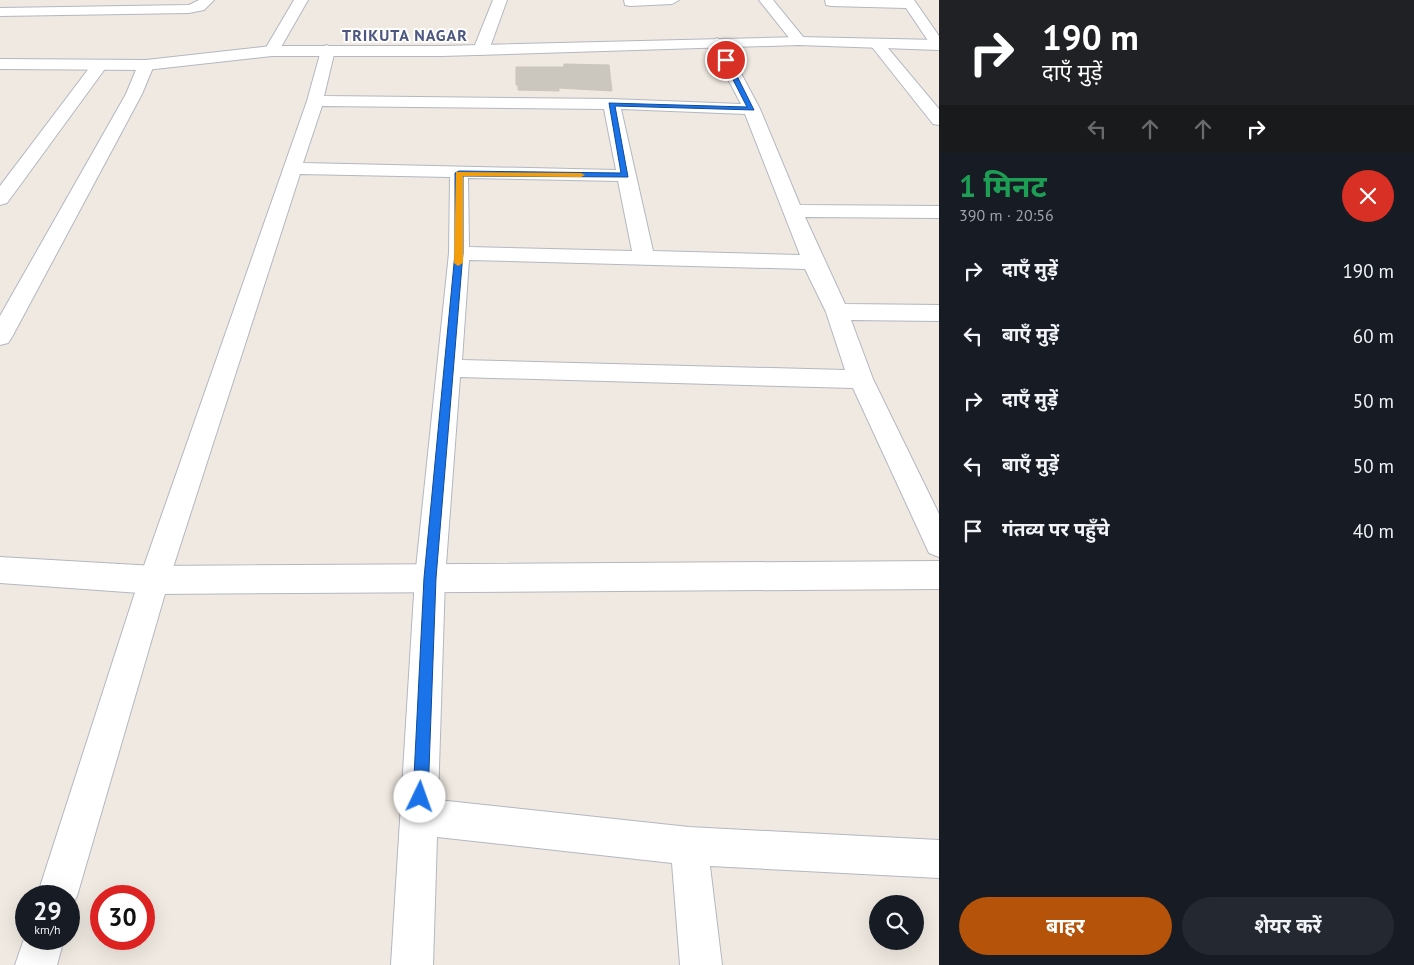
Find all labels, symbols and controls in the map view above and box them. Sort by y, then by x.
text: 190 m [1042,14,1139,60]
icon: right [959,20,1024,85]
district label: TRIKUTA NAGAR [342,25,468,45]
pin [705,39,747,81]
icon: arrive [712,46,740,74]
text: दाएँ मुड़ें [1042,58,1102,86]
icon: left [1083,115,1111,143]
icon: ahead [1136,115,1164,143]
icon: ahead [1189,115,1217,143]
icon: right [1242,115,1270,143]
text: 1 मिनट [959,166,1047,205]
button: close [1342,170,1394,222]
text: 390 m · 20:56 [959,205,1054,225]
icon: right [959,257,987,285]
text: दाएँ मुड़ें [1002,257,1058,281]
text: 190 m [1342,259,1394,283]
icon: left [959,322,987,350]
text: बाएँ मुड़ें [1002,322,1059,346]
text: 60 m [1353,324,1394,348]
icon: right [959,387,987,415]
text: दाएँ मुड़ें [1002,387,1058,411]
text: 50 m [1353,389,1394,413]
icon: left [959,452,987,480]
text: बाएँ मुड़ें [1002,452,1059,476]
text: 50 m [1353,454,1394,478]
icon: arrive [959,517,987,545]
text: गंतव्य पर पहुँचे [1002,517,1109,541]
text: 40 m [1353,519,1394,543]
position arrow [393,770,445,822]
speed limit sign: 30 [90,885,155,950]
text: 29 [33,895,62,927]
map controls [869,895,924,950]
button: search [869,895,924,950]
button: बाहर [959,897,1172,955]
button: शेयर करें [1182,897,1394,955]
text: km/h [34,922,61,937]

